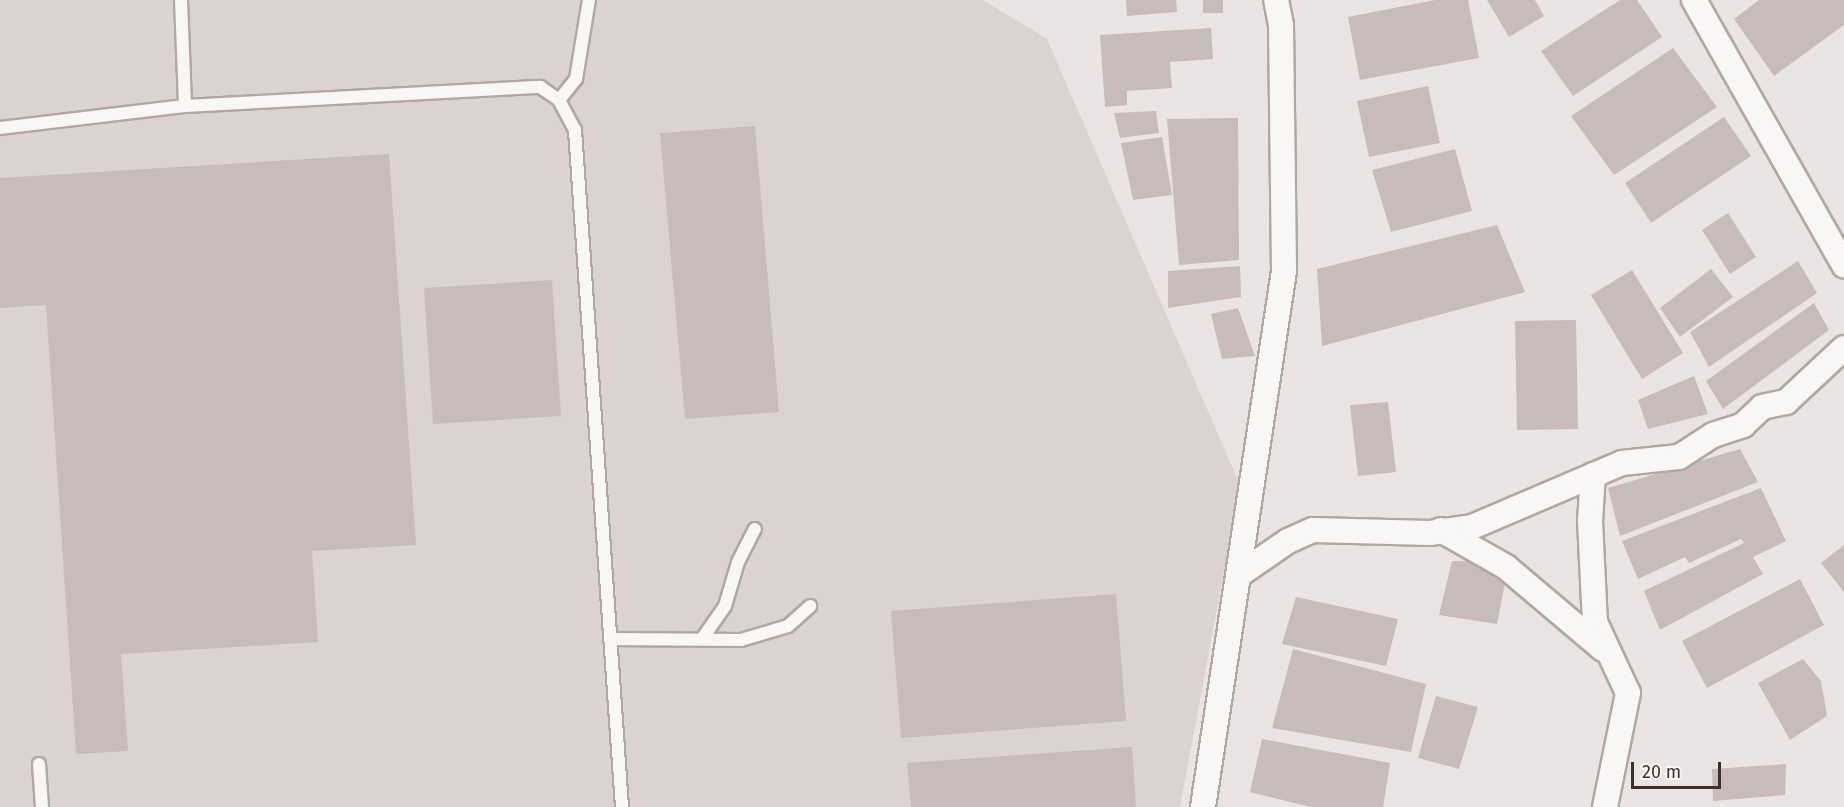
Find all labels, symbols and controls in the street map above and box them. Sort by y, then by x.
scale bar [1634,750,1724,788]
text: 20 m [1642,761,1681,783]

